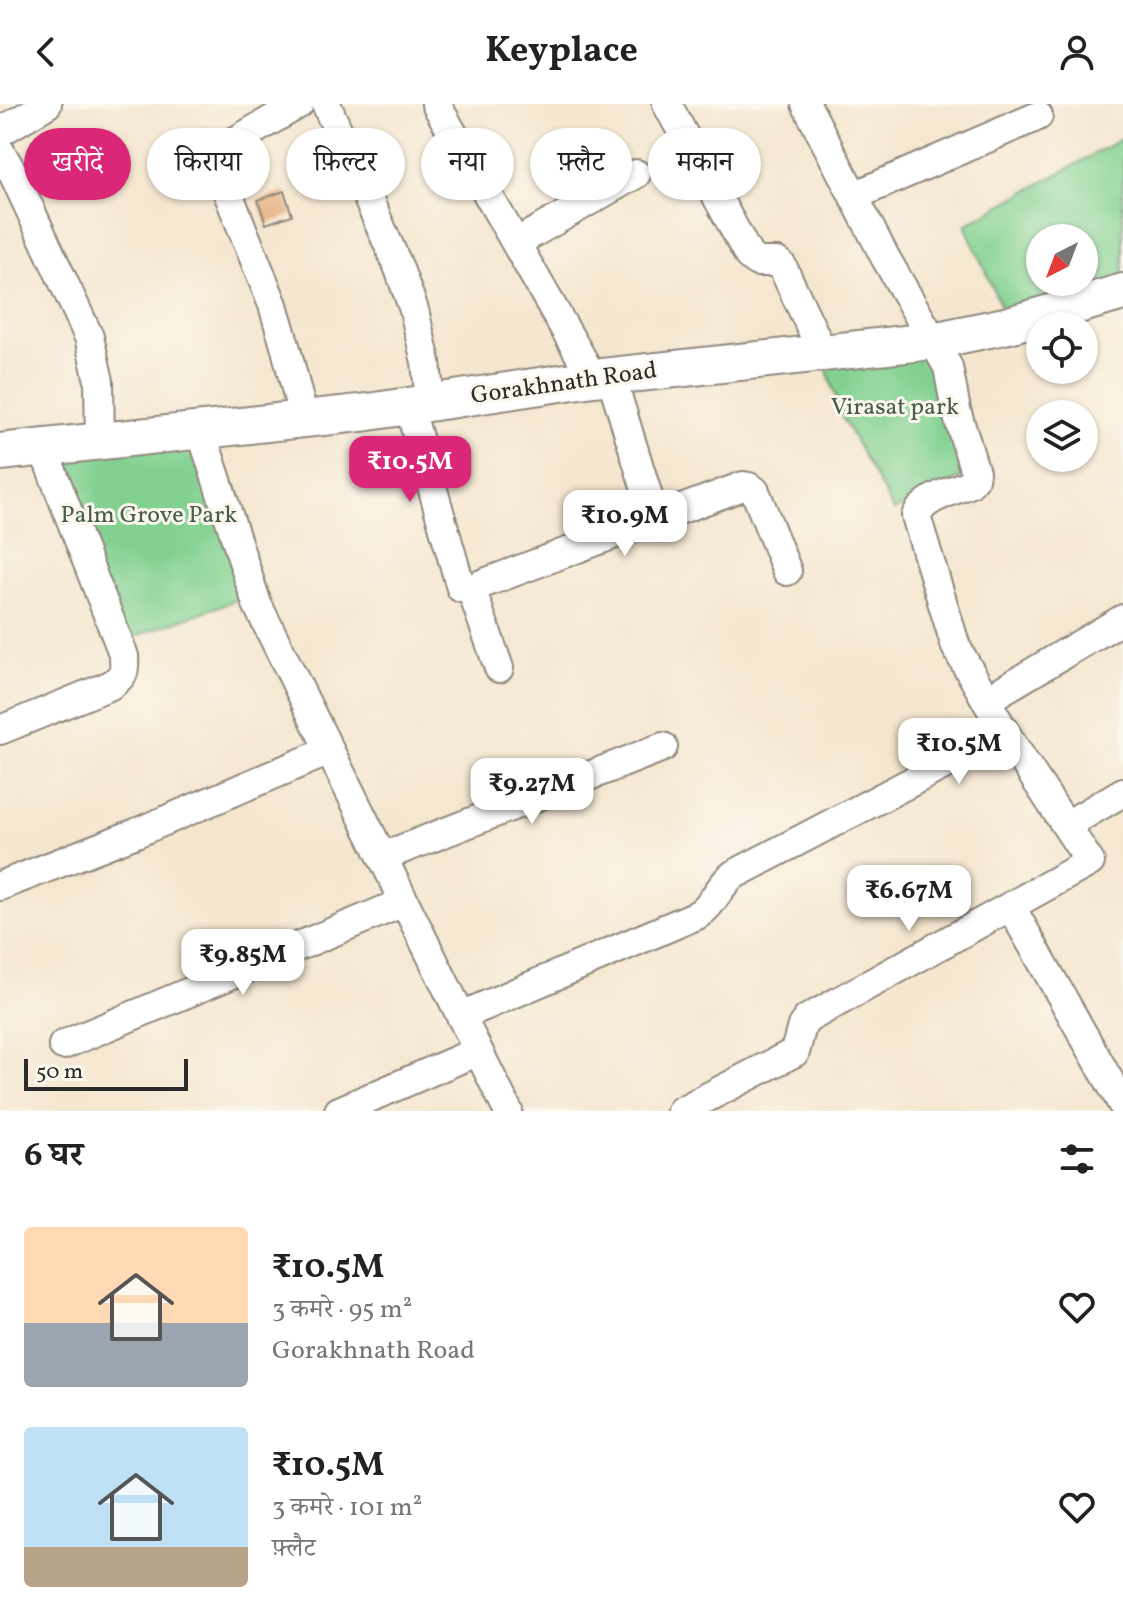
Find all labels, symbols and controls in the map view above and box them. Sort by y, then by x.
text: Keyplace [485,27,638,77]
icon: back [24,30,68,74]
icon: person [1055,30,1099,74]
chip: खरीदें [24,128,131,200]
chip: किराया [147,128,270,200]
chip: फ़िल्टर [286,128,405,200]
chip: नया [421,128,514,200]
chip: फ़्लैट [530,128,632,200]
chip: मकान [648,128,761,200]
north arrow [1026,224,1098,296]
map controls [1026,224,1098,472]
button: locate [1026,312,1098,384]
street label: Gorakhnath Road [469,354,659,414]
park label: Virasat park [831,391,959,425]
button: layers [1026,400,1098,472]
pin: ₹10.5M [345,436,475,504]
text: ₹10.5M [367,444,453,480]
pin: ₹10.9M [560,490,690,558]
text: ₹10.9M [581,498,669,534]
park label: Palm Grove Park [61,499,237,533]
pin: ₹10.5M [894,718,1024,786]
text: ₹10.5M [916,726,1002,762]
pin: ₹9.27M [467,758,597,826]
text: ₹9.27M [489,766,575,802]
pin: ₹6.67M [844,865,974,933]
text: ₹6.67M [865,873,953,909]
pin: ₹9.85M [178,929,308,997]
text: ₹9.85M [199,937,287,973]
scale bar [24,1055,188,1091]
text: 50 m [36,1057,83,1088]
text: 6 घर [24,1133,83,1180]
icon: filters [1055,1137,1099,1181]
text: ₹10.5M [272,1245,384,1292]
icon: home [88,1259,184,1355]
icon: heart [1055,1285,1099,1329]
text: 3 कमरे · 95 m² [272,1292,412,1328]
text: Gorakhnath Road [272,1333,475,1369]
text: ₹10.5M [272,1443,384,1490]
icon: home [88,1459,184,1555]
icon: heart [1055,1485,1099,1529]
text: 3 कमरे · 101 m² [272,1490,422,1526]
text: फ़्लैट [272,1531,315,1567]

